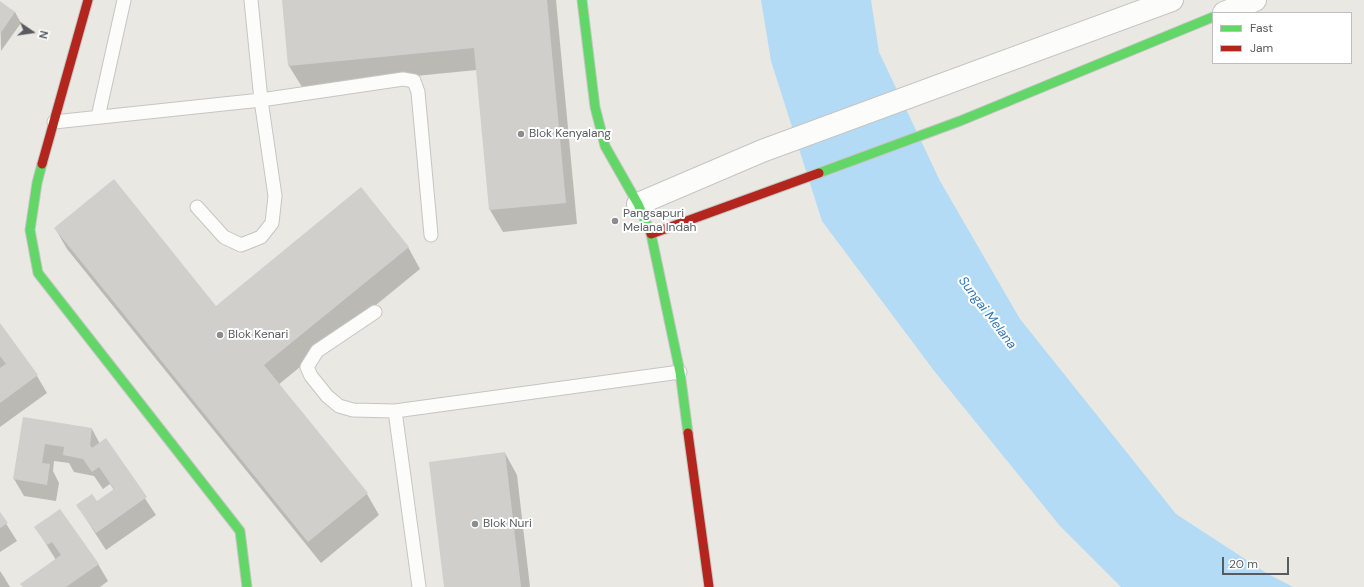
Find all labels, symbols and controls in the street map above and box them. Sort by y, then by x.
north arrow [12,12,52,52]
legend [1212,12,1352,64]
text: Fast [1250,20,1273,36]
text: N [36,29,51,40]
text: Jam [1250,40,1273,56]
place label: Blok Kenyalang [529,127,611,141]
marker: Blok Kenyalang [516,129,526,139]
place label: Pangsapuri Melana Indah [623,207,696,235]
marker: Pangsapuri Melana Indah [610,216,620,226]
water label: Sungai Melana [955,274,1019,352]
place label: Blok Kenari [228,328,288,342]
marker: Blok Kenari [215,330,225,340]
place label: Blok Nuri [483,517,532,531]
marker: Blok Nuri [470,519,480,529]
scale bar [1224,549,1291,575]
text: 20 m [1229,556,1258,572]

